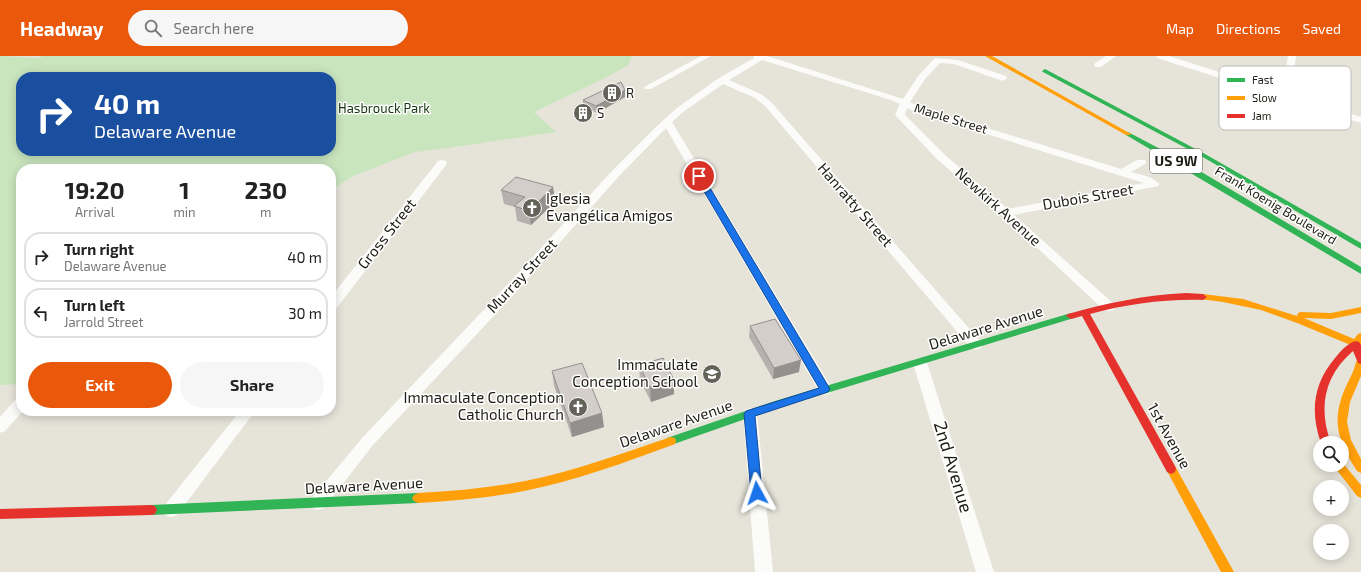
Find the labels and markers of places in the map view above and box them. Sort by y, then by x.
building icon: R [601,82,623,104]
place label: R [626,85,634,101]
building icon: S [572,102,594,124]
place label: S [597,105,604,121]
pin [682,159,716,193]
place label: Iglesia Evangélica Amigos [546,189,673,224]
church icon: Iglesia Evangélica Amigos [521,197,543,219]
place label: Immaculate Conception School [572,355,699,390]
school or university icon: Immaculate Conception School [701,363,723,385]
place label: Immaculate Conception Catholic Church [403,388,564,423]
church icon: Immaculate Conception Catholic Church [567,396,589,418]

